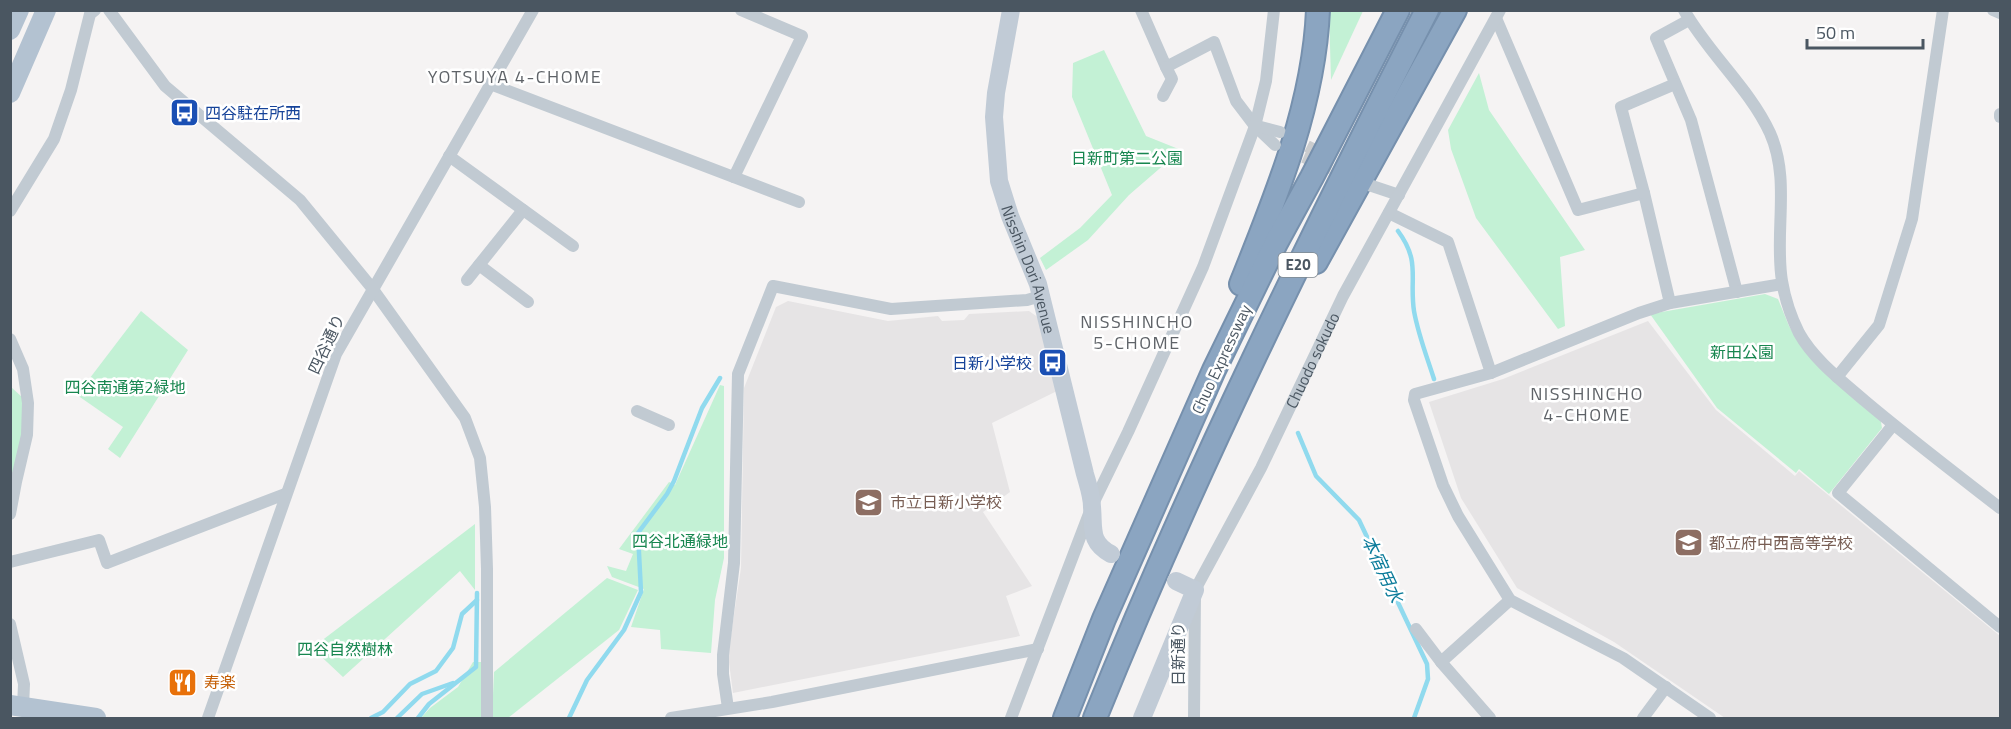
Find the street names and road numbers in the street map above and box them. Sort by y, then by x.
street label: Nisshin Dori Avenue [995,202,1062,336]
road number: E20 [1278,253,1318,277]
street label: Chuo Expressway [1185,300,1257,418]
street label: Chuodo sokudo [1279,308,1345,412]
street label: 四谷通り [302,310,350,378]
street label: 日新通り [1166,622,1190,686]

